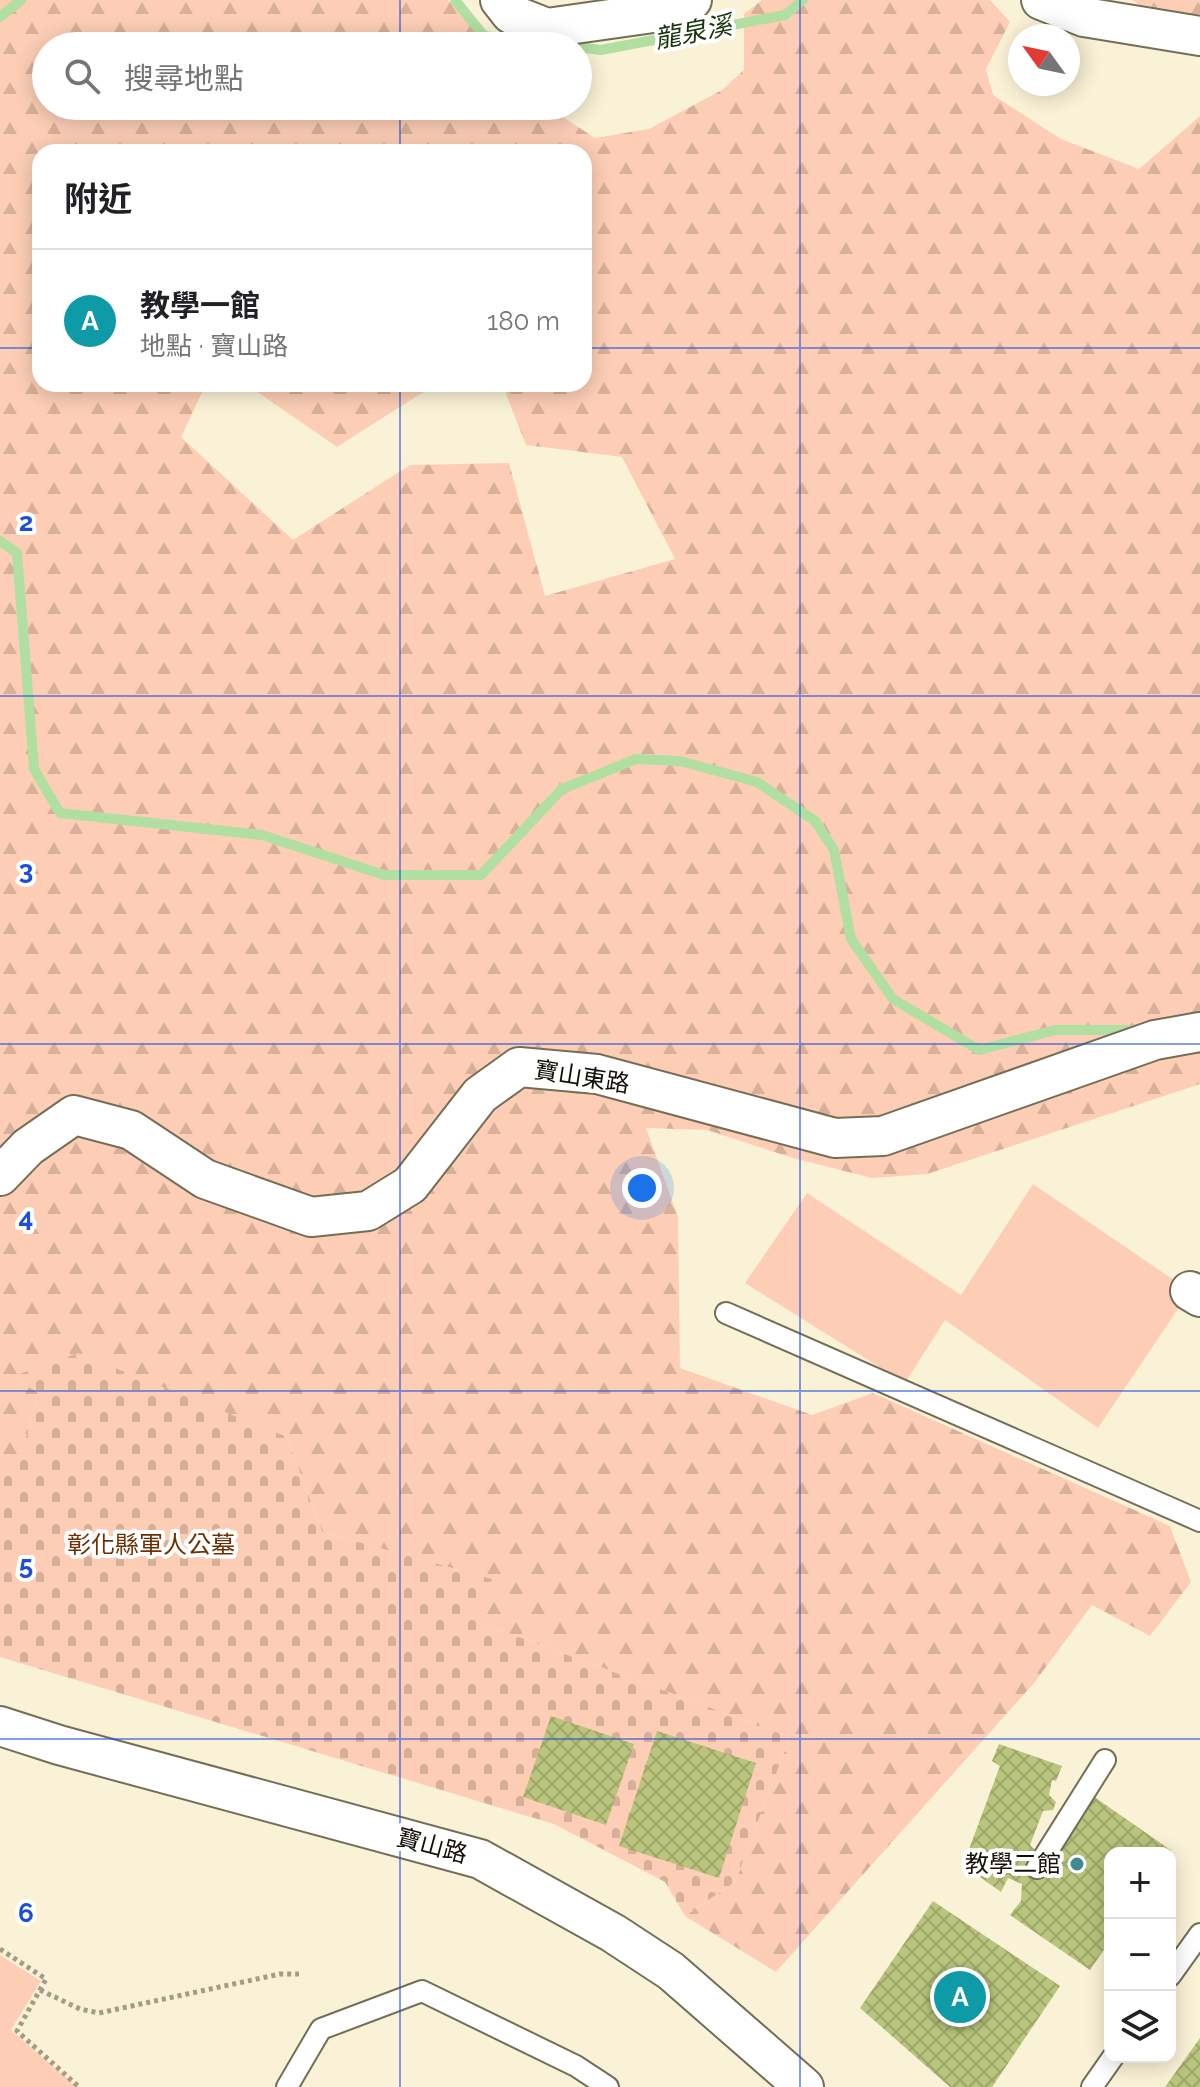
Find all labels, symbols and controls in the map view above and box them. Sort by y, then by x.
water label: 龍泉溪 [652,9,738,54]
north arrow [1008,24,1080,96]
search box [32,32,592,120]
icon: search [60,54,104,98]
text: 搜尋地點 [124,61,244,96]
text: 附近 [64,179,132,219]
text: 教學一館 [140,288,260,323]
text: A [81,306,99,336]
text: 180 m [487,306,560,336]
text: 地點 · 寶山路 [140,331,288,361]
text: 2 [19,507,33,537]
text: 3 [19,855,33,885]
street label: 寶山東路 [532,1055,632,1098]
your location [622,1168,662,1208]
text: 4 [19,1203,33,1233]
park label: 彰化縣軍人公墓 [67,1530,235,1559]
text: 5 [19,1550,33,1580]
street label: 寶山路 [394,1822,471,1869]
map controls [1104,1847,1176,2063]
button: + [1104,1847,1176,1919]
place label: 教學二館 [965,1849,1061,1878]
marker: 教學二館 [1068,1855,1086,1873]
text: 6 [18,1898,34,1928]
button: − [1104,1919,1176,1991]
pin: A [934,1967,986,2027]
button: layers [1104,1991,1176,2063]

